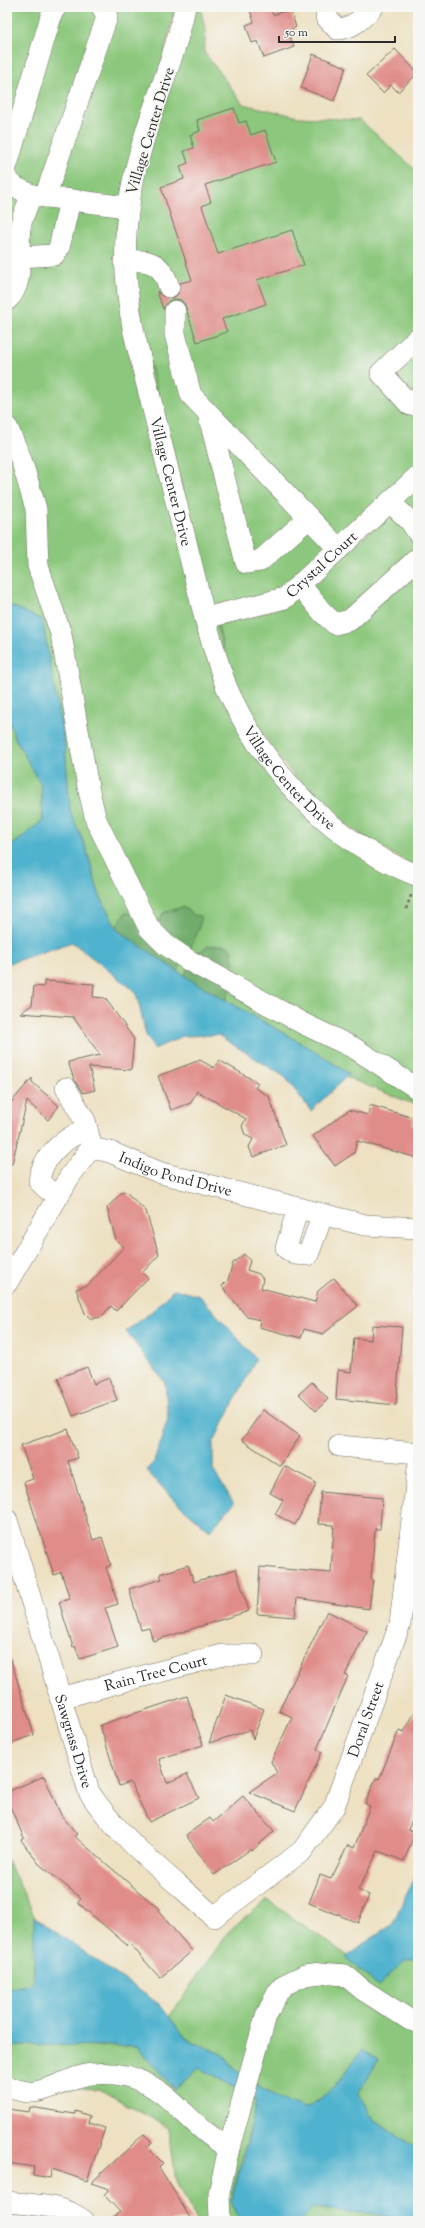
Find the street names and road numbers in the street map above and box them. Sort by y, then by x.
street label: Village Center Drive [122,65,181,198]
street label: Village Center Drive [143,415,196,549]
street label: Crystal Court [282,528,363,604]
street label: Village Center Drive [237,722,339,836]
street label: Indigo Pond Drive [115,1148,234,1203]
street label: Rain Tree Court [102,1651,210,1698]
street label: Doral Street [344,1679,390,1761]
street label: Sawgrass Drive [48,1692,96,1791]

